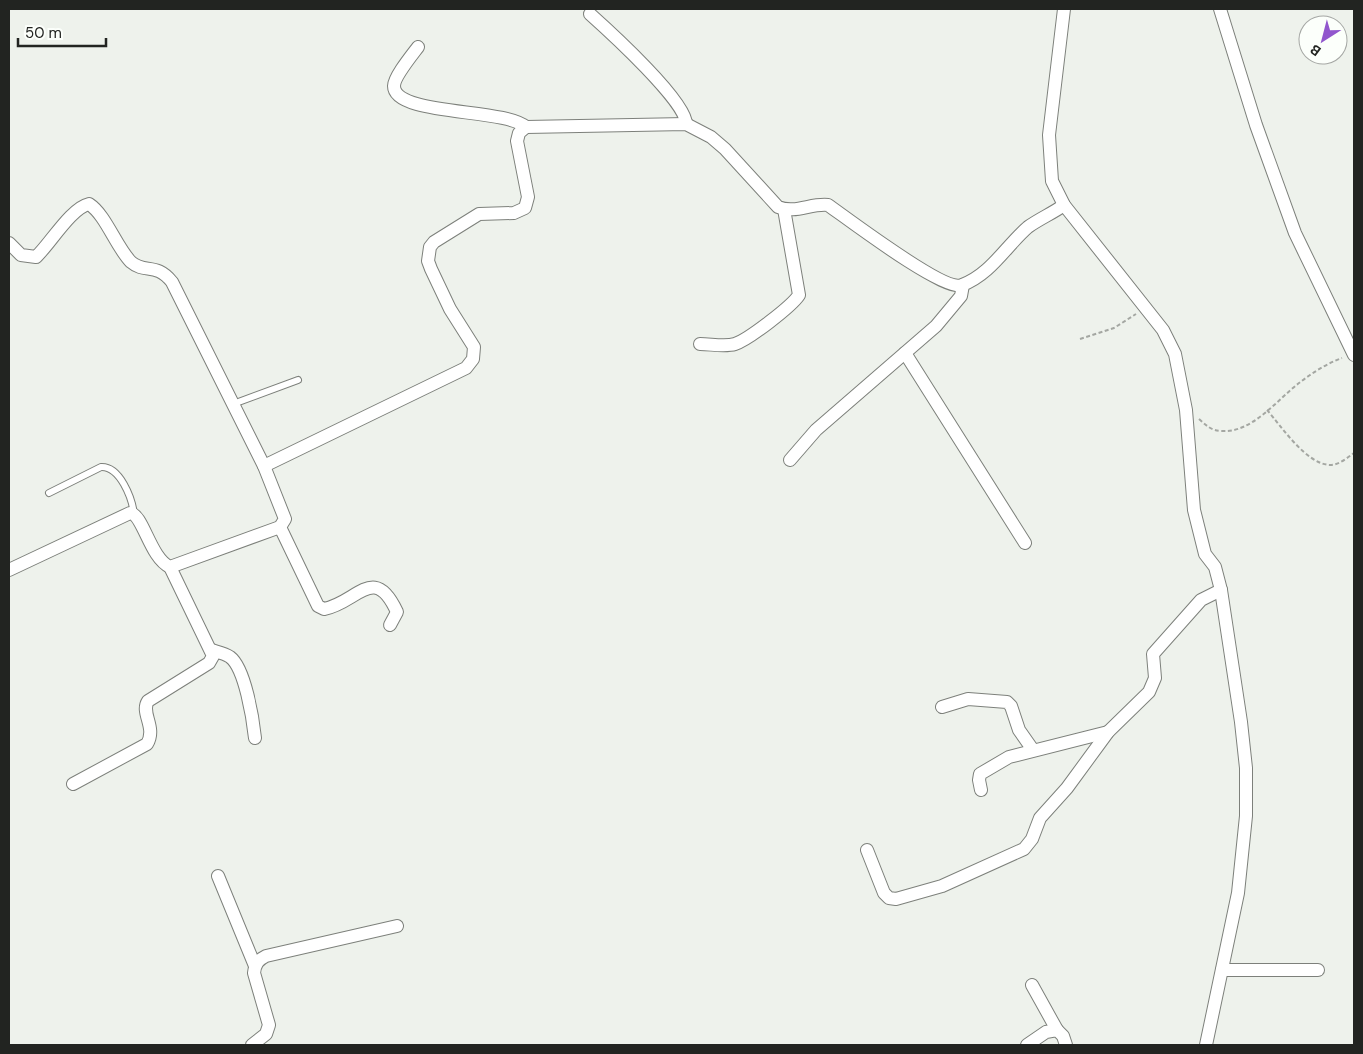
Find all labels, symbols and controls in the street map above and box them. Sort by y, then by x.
scale bar [18,15,105,47]
north arrow [1298,15,1348,65]
text: 50 m [25,23,62,43]
text: B [1306,41,1324,60]

